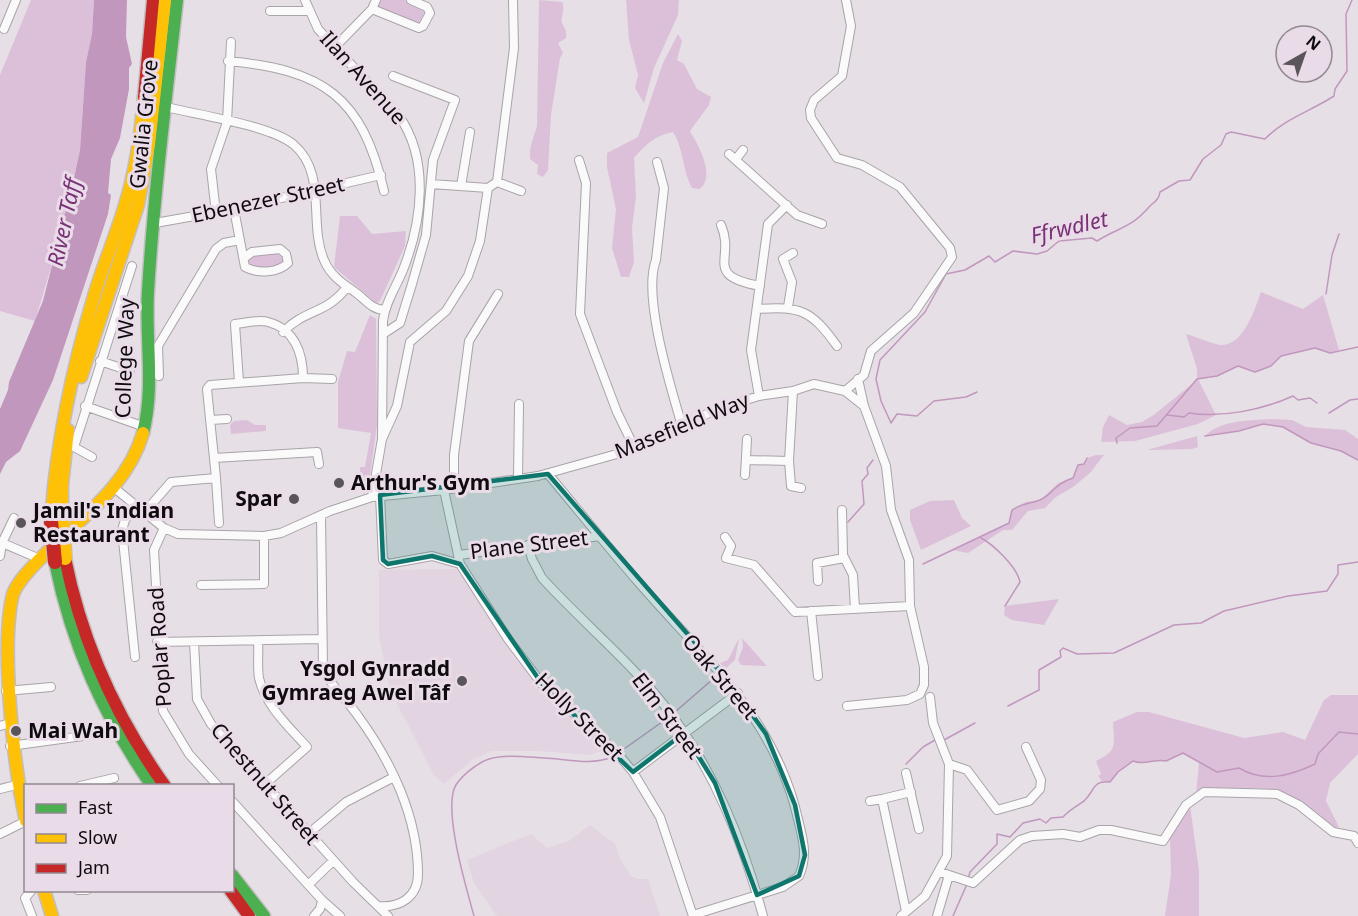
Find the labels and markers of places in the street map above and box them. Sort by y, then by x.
place label: Arthur's Gym [351,468,490,496]
marker: Arthur's Gym [332,476,346,490]
place label: Spar [235,484,283,512]
marker: Spar [287,492,301,506]
place label: Jamil's Indian Restaurant [31,496,174,548]
marker: Jamil's Indian Restaurant [14,516,28,530]
place label: Ysgol Gynradd Gymraeg Awel Tâf [262,654,452,706]
marker: Ysgol Gynradd Gymraeg Awel Tâf [455,674,469,688]
place label: Mai Wah [28,716,118,744]
marker: Mai Wah [9,724,23,738]

